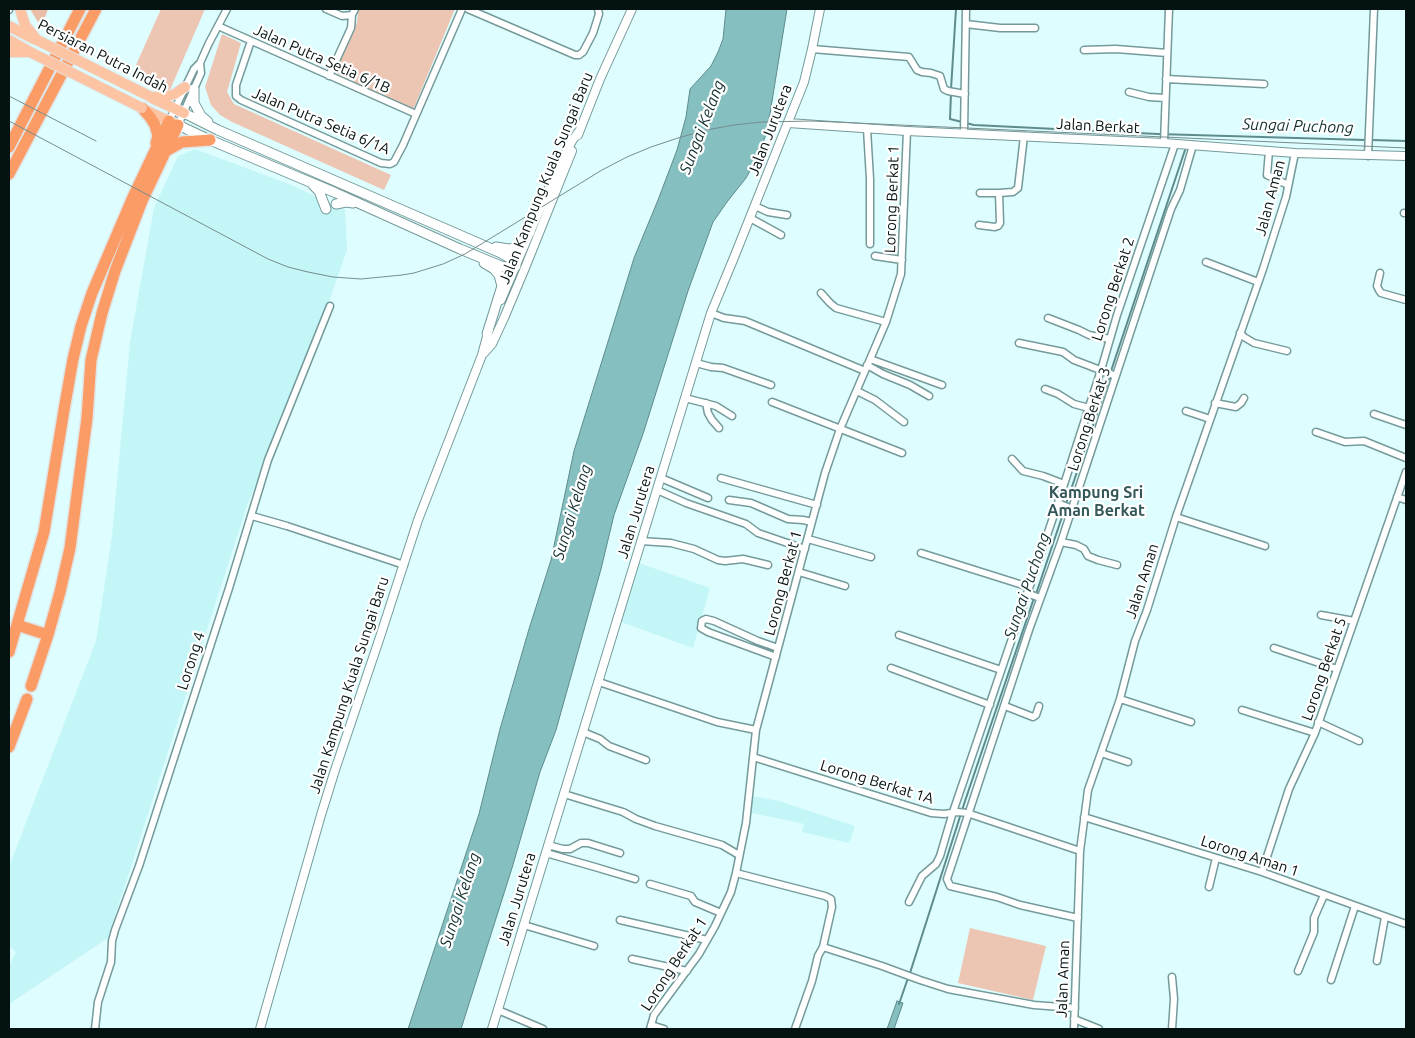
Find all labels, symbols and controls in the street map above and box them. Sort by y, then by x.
street label: Persiaran Putra Indah [35,15,171,97]
street label: Jalan Putra Setia 6/1B [251,21,393,97]
street label: Jalan Kampung Kuala Sungai Baru [495,69,597,287]
water label: Sungai Kelang [675,78,729,176]
street label: Jalan Jurutera [744,82,796,178]
street label: Jalan Putra Setia 6/1A [249,84,393,158]
water label: Sungai Puchong [1242,114,1354,138]
street label: Jalan Berkat [1056,115,1140,137]
street label: Lorong Berkat 1 [881,145,903,253]
street label: Jalan Aman [1251,158,1289,238]
street label: Lorong Berkat 2 [1088,235,1138,343]
street label: Lorong Berkat 3 [1064,365,1114,473]
water label: Sungai Kelang [548,462,596,562]
street label: Jalan Jurutera [613,463,659,561]
district label: Kampung Sri Aman Berkat [1047,483,1145,521]
street label: Lorong Berkat 1 [760,528,806,638]
water label: Sungai Puchong [1000,530,1054,642]
street label: Jalan Aman [1121,541,1163,621]
street label: Jalan Kampung Kuala Sungai Baru [305,574,393,796]
street label: Lorong Berkat 5 [1298,615,1350,723]
street label: Lorong 4 [173,630,209,692]
street label: Lorong Berkat 1A [818,756,936,808]
street label: Lorong Aman 1 [1199,832,1301,880]
water label: Sungai Kelang [436,850,484,950]
street label: Jalan Jurutera [494,850,540,948]
street label: Lorong Berkat 1 [637,914,711,1014]
street label: Jalan Aman [1053,940,1073,1018]

